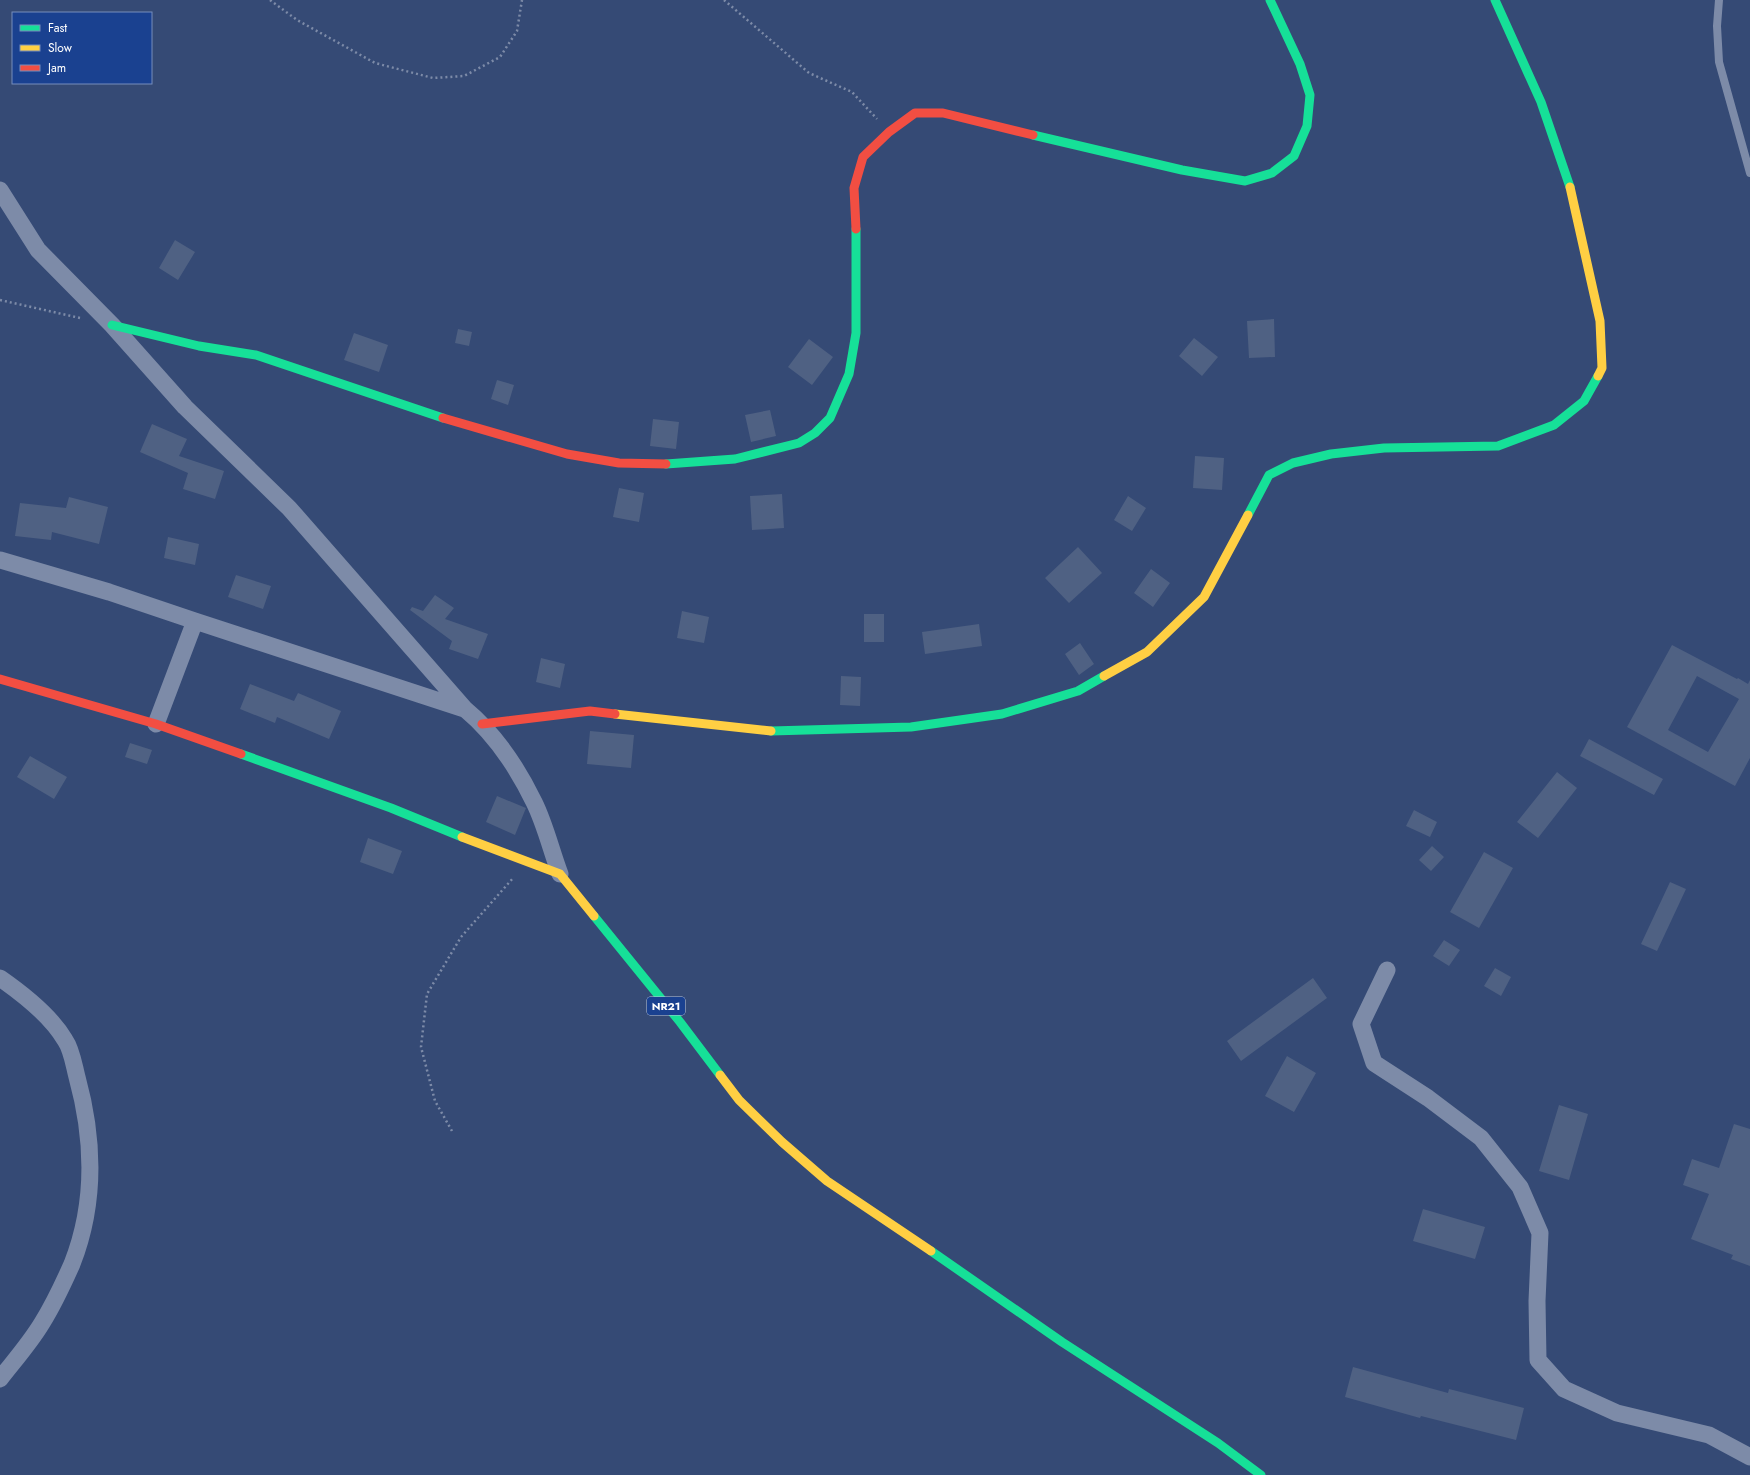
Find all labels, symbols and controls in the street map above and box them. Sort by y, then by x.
legend [12,12,152,84]
text: Fast [48,19,67,37]
text: Slow [48,39,73,57]
text: Jam [46,59,66,77]
road number: NR21 [647,997,685,1015]

